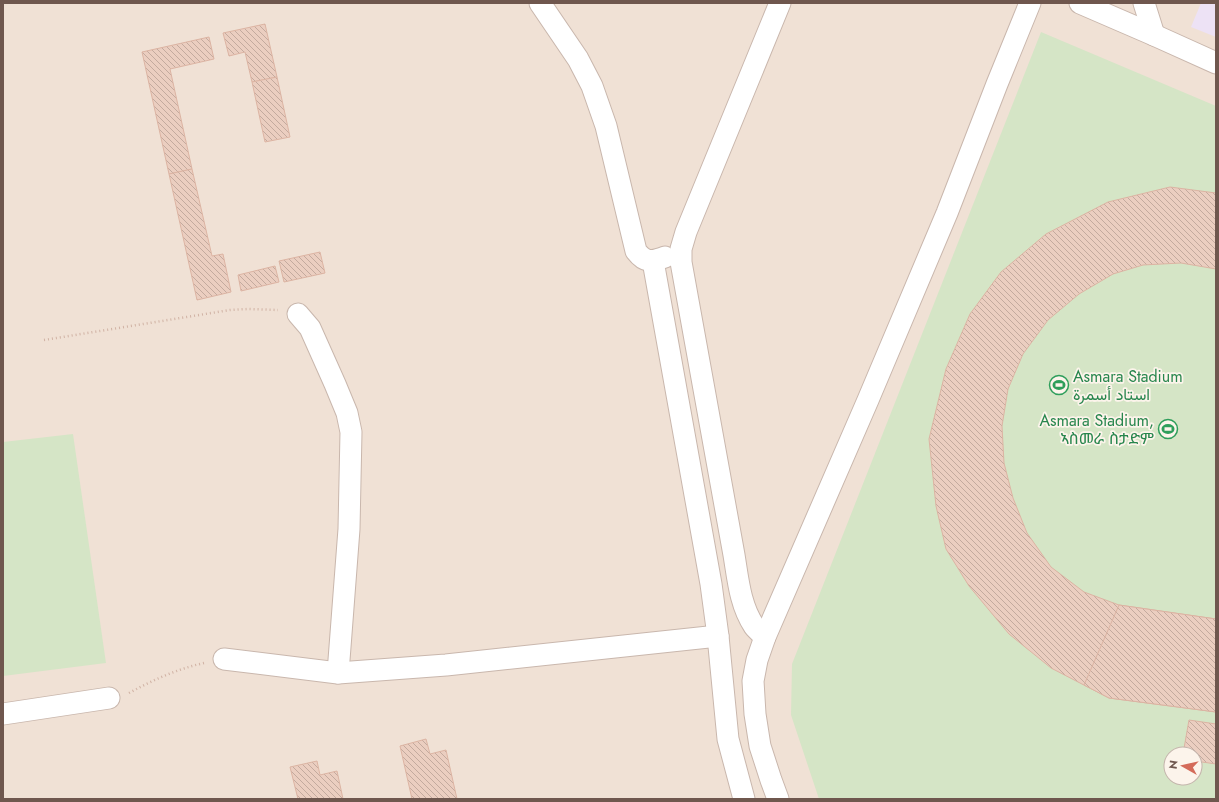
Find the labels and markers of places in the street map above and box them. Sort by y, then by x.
place label: Asmara Stadium استاد أسمرة [1073,365,1183,406]
sports icon: Asmara Stadium استاد أسمرة [1048,374,1070,396]
place label: Asmara Stadium, ኣስመራ ስታድም [1039,409,1154,450]
sports icon: Asmara Stadium, ኣስመራ ስታድም [1157,418,1179,440]

